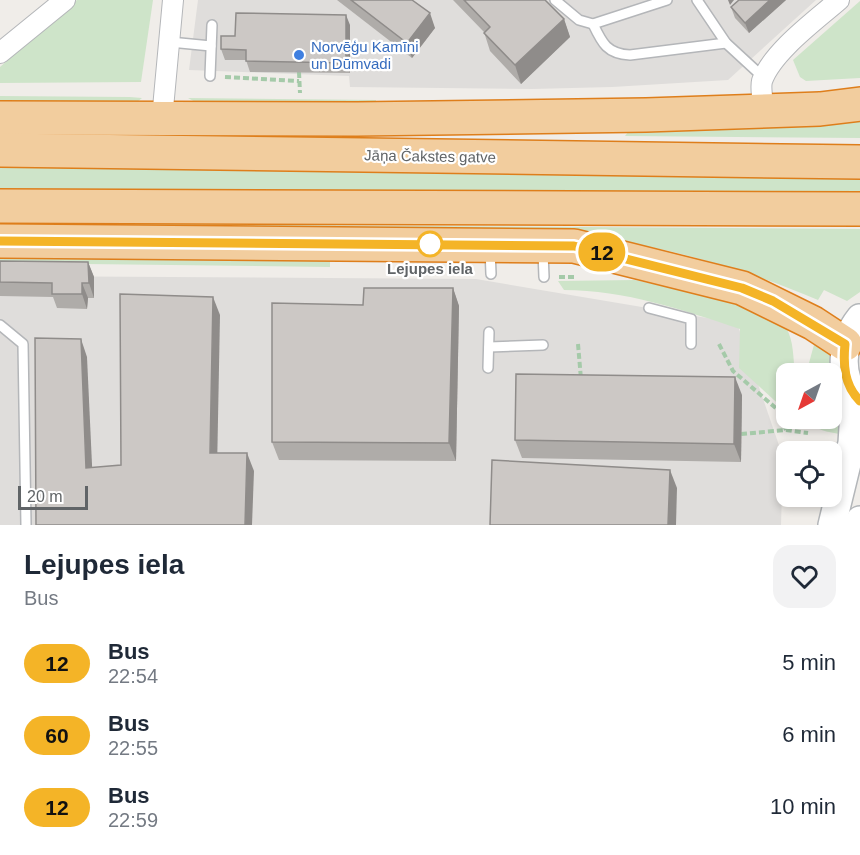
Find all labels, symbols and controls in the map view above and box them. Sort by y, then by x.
place label: Norvēģu Kamīni un Dūmvadi [311,38,419,72]
marker: Norvēģu Kamīni un Dūmvadi [292,48,306,62]
street label: Jāņa Čakstes gatve [364,146,496,166]
marker: Lejupes iela [417,231,443,257]
line badge: 12 [575,232,629,272]
text: 12 [590,241,614,264]
place label: Lejupes iela [387,260,474,277]
north arrow [776,363,842,429]
map controls [776,363,842,507]
button: locate [776,441,842,507]
scale bar [18,483,88,510]
text: 20 m [27,488,63,505]
button: heart [773,545,836,608]
text: Lejupes iela [24,549,184,580]
text: Bus [24,587,58,609]
text: Bus [108,639,150,664]
text: 5 min [782,650,836,675]
text: 12 [45,652,69,675]
text: 22:54 [108,665,158,687]
text: Bus [108,711,150,736]
text: 6 min [782,722,836,747]
text: 60 [45,724,69,747]
text: 22:55 [108,737,158,759]
text: Bus [108,783,150,808]
text: 10 min [770,794,836,819]
text: 12 [45,796,69,819]
text: 22:59 [108,809,158,831]

